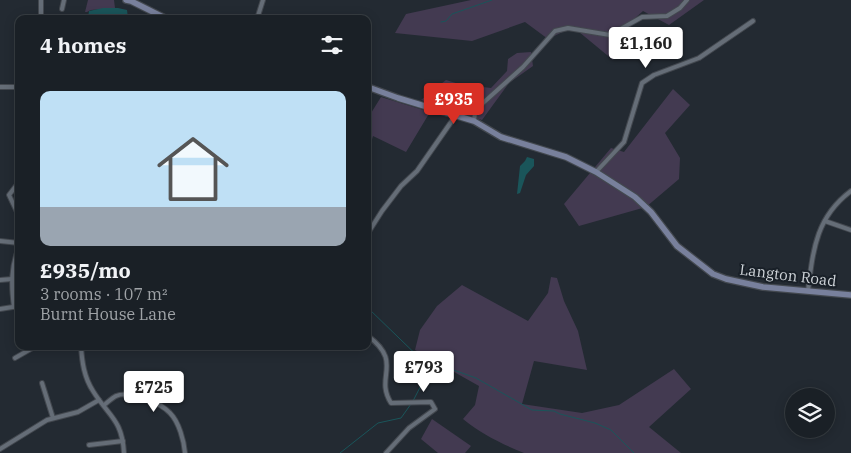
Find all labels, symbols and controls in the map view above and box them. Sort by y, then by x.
pin: £1,160 [605,27,687,69]
text: 4 homes [40,31,126,59]
icon: filters [318,31,346,59]
text: £1,160 [620,33,672,53]
pin: £935 [424,82,484,125]
text: £935 [435,89,473,109]
icon: home [148,124,238,214]
text: £935/mo [40,256,131,284]
street label: Langton Road [738,260,838,290]
text: 3 rooms · 107 m² [40,284,168,304]
text: Burnt House Lane [40,304,176,324]
pin: £793 [394,350,454,393]
text: £793 [405,357,443,377]
pin: £725 [124,370,184,413]
text: £725 [135,377,173,397]
map controls [785,388,835,438]
button: layers [785,388,835,438]

